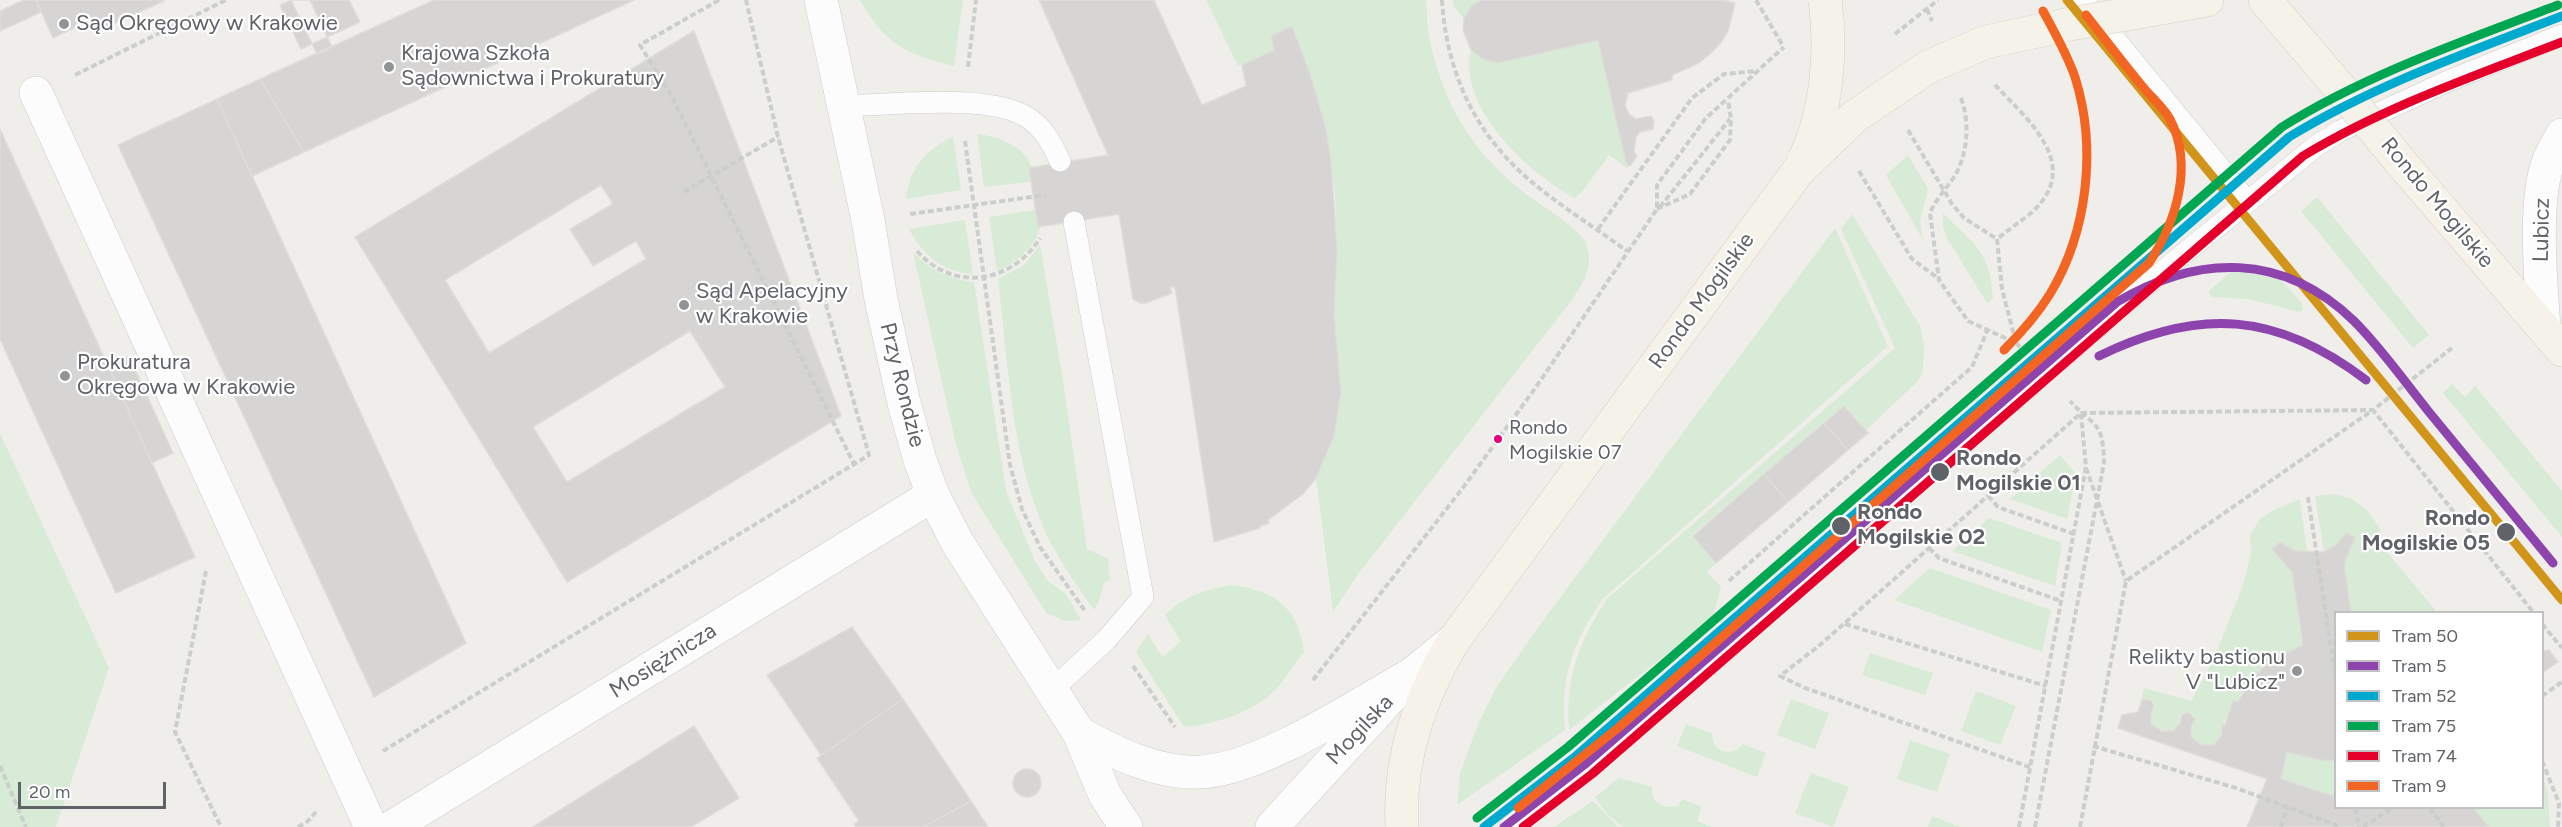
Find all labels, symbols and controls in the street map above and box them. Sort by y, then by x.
place label: Sąd Okręgowy w Krakowie [76,11,338,37]
marker: Sąd Okręgowy w Krakowie [57,17,71,31]
place label: Krajowa Szkoła Sądownictwa i Prokuratury [401,41,664,92]
marker: Krajowa Szkoła Sądownictwa i Prokuratury [382,60,396,74]
street label: Rondo Mogilskie [2375,132,2499,274]
street label: Lubicz [2528,198,2556,262]
street label: Rondo Mogilskie [1644,228,1760,374]
place label: Sąd Apelacyjny w Krakowie [696,279,848,330]
marker: Sąd Apelacyjny w Krakowie [677,298,691,312]
street label: Przy Rondzie [874,320,930,450]
place label: Prokuratura Okręgowa w Krakowie [77,350,295,402]
marker: Prokuratura Okręgowa w Krakowie [58,369,72,383]
place label: Rondo Mogilskie 07 [1509,416,1621,463]
marker: Rondo Mogilskie 07 [1492,433,1504,445]
place label: Rondo Mogilskie 01 [1956,446,2081,498]
marker: Rondo Mogilskie 01 [1929,461,1951,483]
place label: Rondo Mogilskie 02 [1857,500,1985,552]
place label: Rondo Mogilskie 05 [2362,506,2490,558]
marker: Rondo Mogilskie 02 [1830,515,1852,537]
marker: Rondo Mogilskie 05 [2495,521,2517,543]
legend [2334,611,2544,809]
street label: Mosiężnicza [605,618,721,704]
text: Tram 50 [2392,625,2458,647]
place label: Relikty bastionu V "Lubicz" [2128,645,2285,696]
text: Tram 5 [2392,655,2446,677]
marker: Relikty bastionu V "Lubicz" [2290,664,2304,678]
text: Tram 52 [2392,685,2457,707]
street label: Mogilska [1321,690,1399,770]
text: Tram 75 [2392,715,2456,737]
text: Tram 74 [2392,745,2457,767]
scale bar [21,770,170,808]
text: Tram 9 [2392,775,2446,797]
text: 20 m [29,781,70,803]

